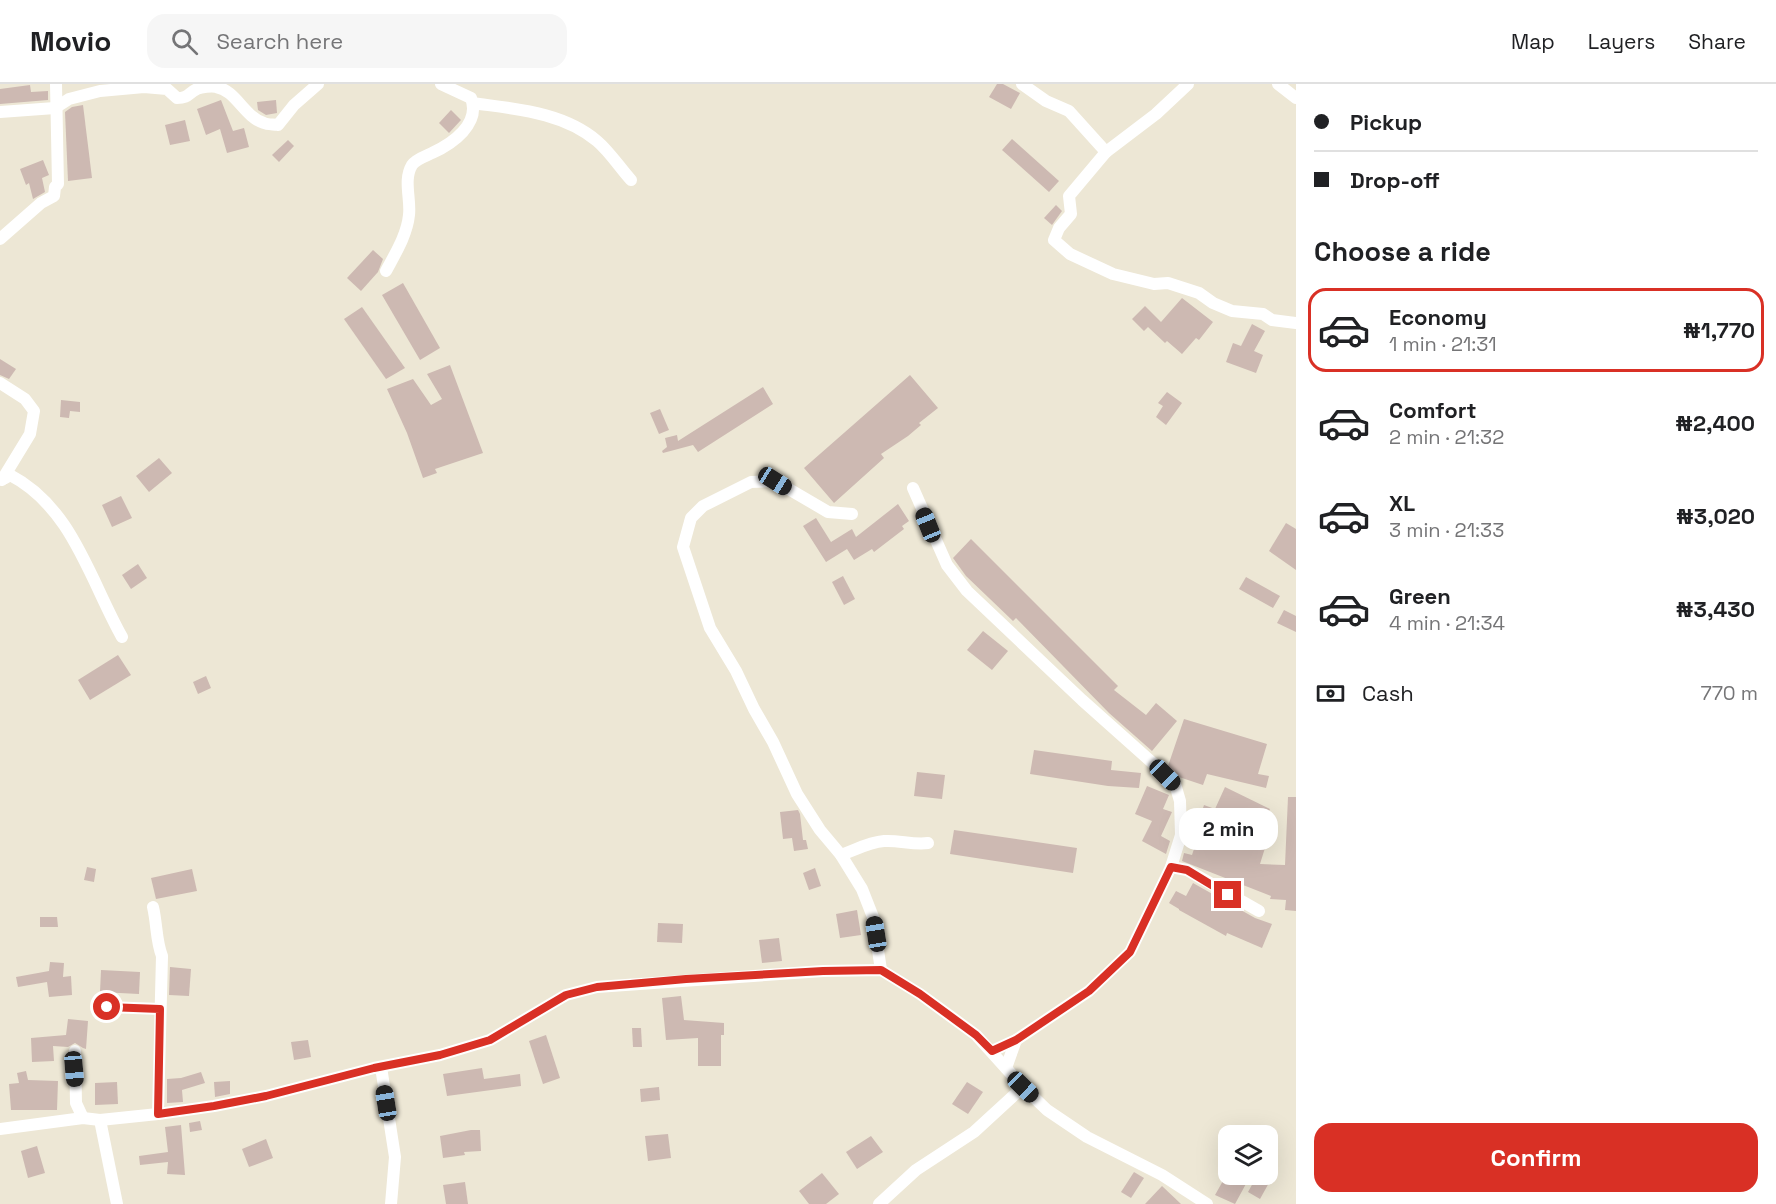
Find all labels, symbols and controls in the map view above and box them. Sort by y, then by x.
search box [147,14,567,68]
text: Movio [30,23,111,59]
icon: search [168,25,201,58]
text: Search here [216,27,343,55]
text: Map [1511,28,1555,55]
text: Layers [1588,28,1655,55]
text: Share [1688,28,1746,55]
text: Pickup [1350,108,1422,136]
text: Drop-off [1350,166,1440,194]
text: Choose a ride [1314,234,1491,269]
icon: car [1317,303,1371,357]
text: Economy [1389,303,1487,331]
text: ₦1,770 [1683,316,1755,344]
text: 1 min · 21:31 [1389,331,1497,357]
icon: car [1317,396,1371,450]
text: Comfort [1389,396,1477,424]
text: ₦2,400 [1675,409,1755,437]
text: 2 min · 21:32 [1389,424,1504,450]
car [755,464,795,498]
icon: car [1317,489,1371,543]
text: XL [1389,489,1415,517]
text: ₦3,020 [1676,502,1755,530]
car [913,505,943,545]
text: 3 min · 21:33 [1389,517,1504,543]
icon: car [1317,582,1371,636]
text: Green [1389,582,1451,610]
text: ₦3,430 [1676,595,1755,623]
text: 4 min · 21:34 [1389,610,1505,636]
icon: cash [1314,677,1347,710]
text: Cash [1362,679,1414,707]
text: 770 m [1700,680,1758,706]
car [1146,756,1184,794]
callout: 2 min [1178,808,1278,850]
text: 2 min [1203,816,1254,842]
route end [1214,881,1241,908]
car [864,915,888,953]
route start [93,993,120,1020]
car [63,1050,85,1088]
car [1004,1068,1042,1106]
car [374,1084,398,1122]
button: Confirm [1314,1123,1758,1192]
map controls [1218,1125,1278,1185]
button: layers [1218,1125,1278,1185]

